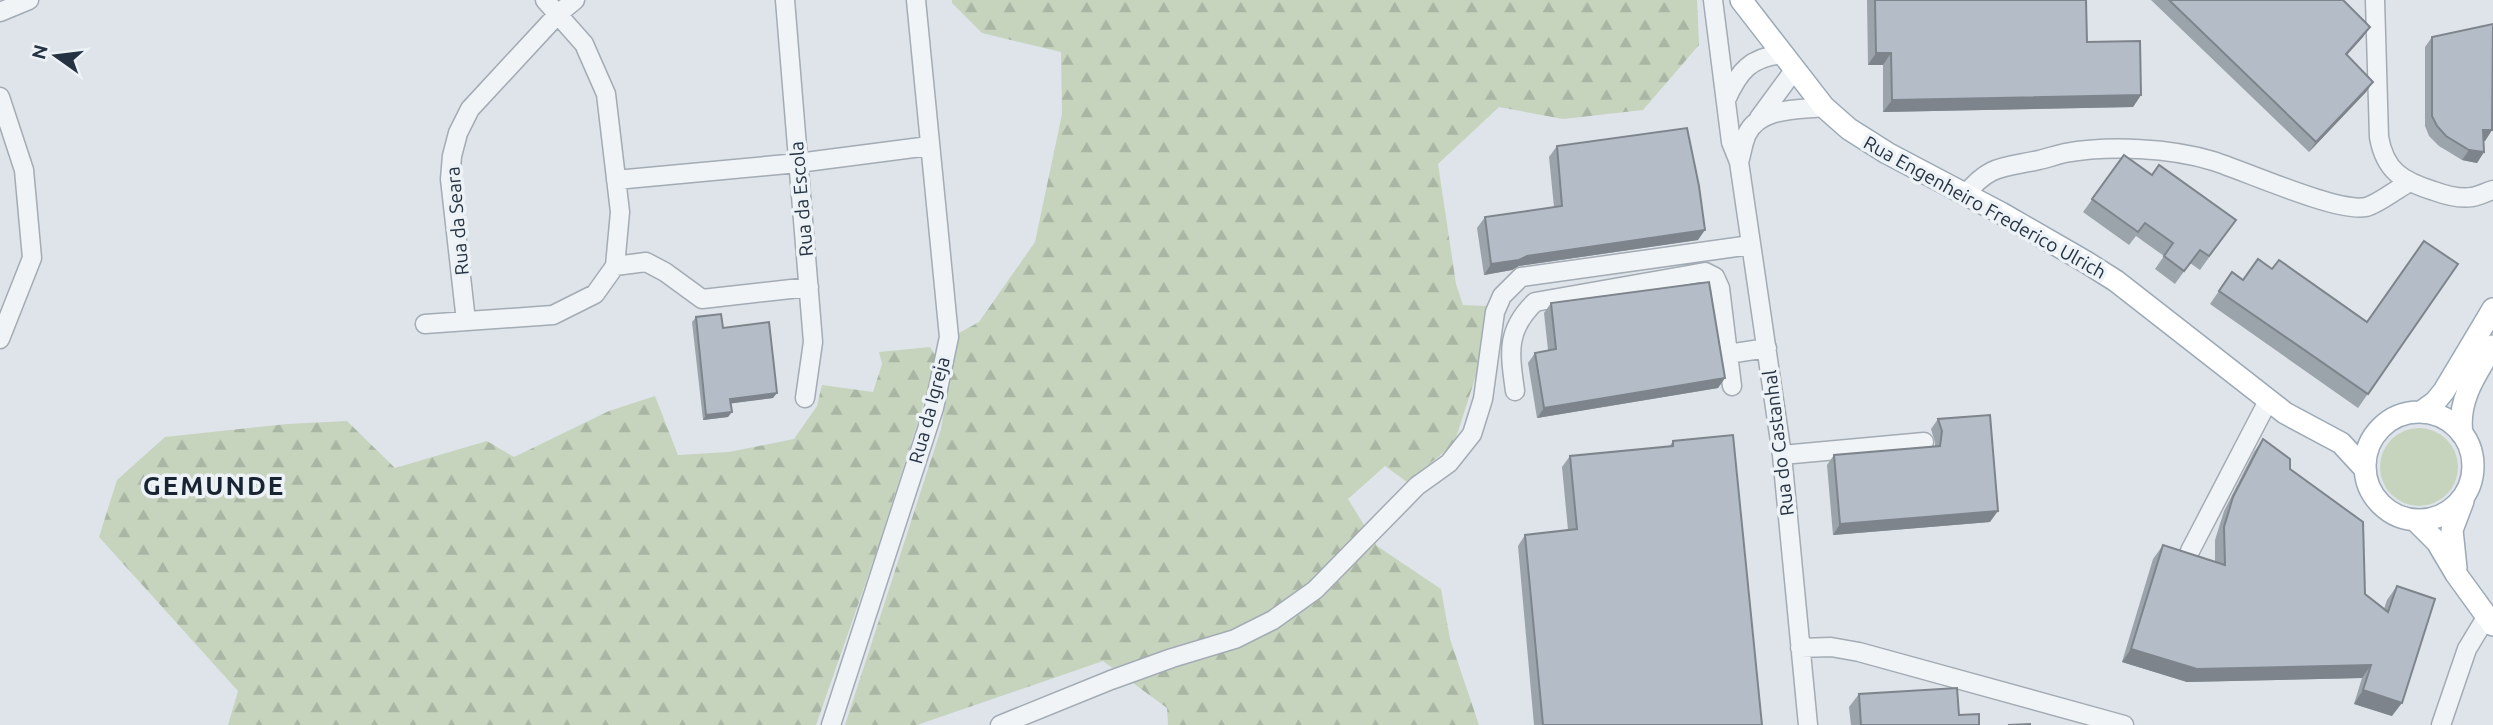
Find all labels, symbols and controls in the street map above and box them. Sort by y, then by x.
north arrow [21,21,91,91]
text: N [27,42,52,61]
street label: Rua Engenheiro Frederico Ulrich [1860,131,2110,283]
street label: Rua da Escola [785,140,817,258]
street label: Rua da Seara [441,166,473,276]
street label: Rua da Igreja [904,354,954,466]
street label: Rua do Castanhal [1758,369,1798,517]
district label: GEMUNDE [143,471,285,500]

